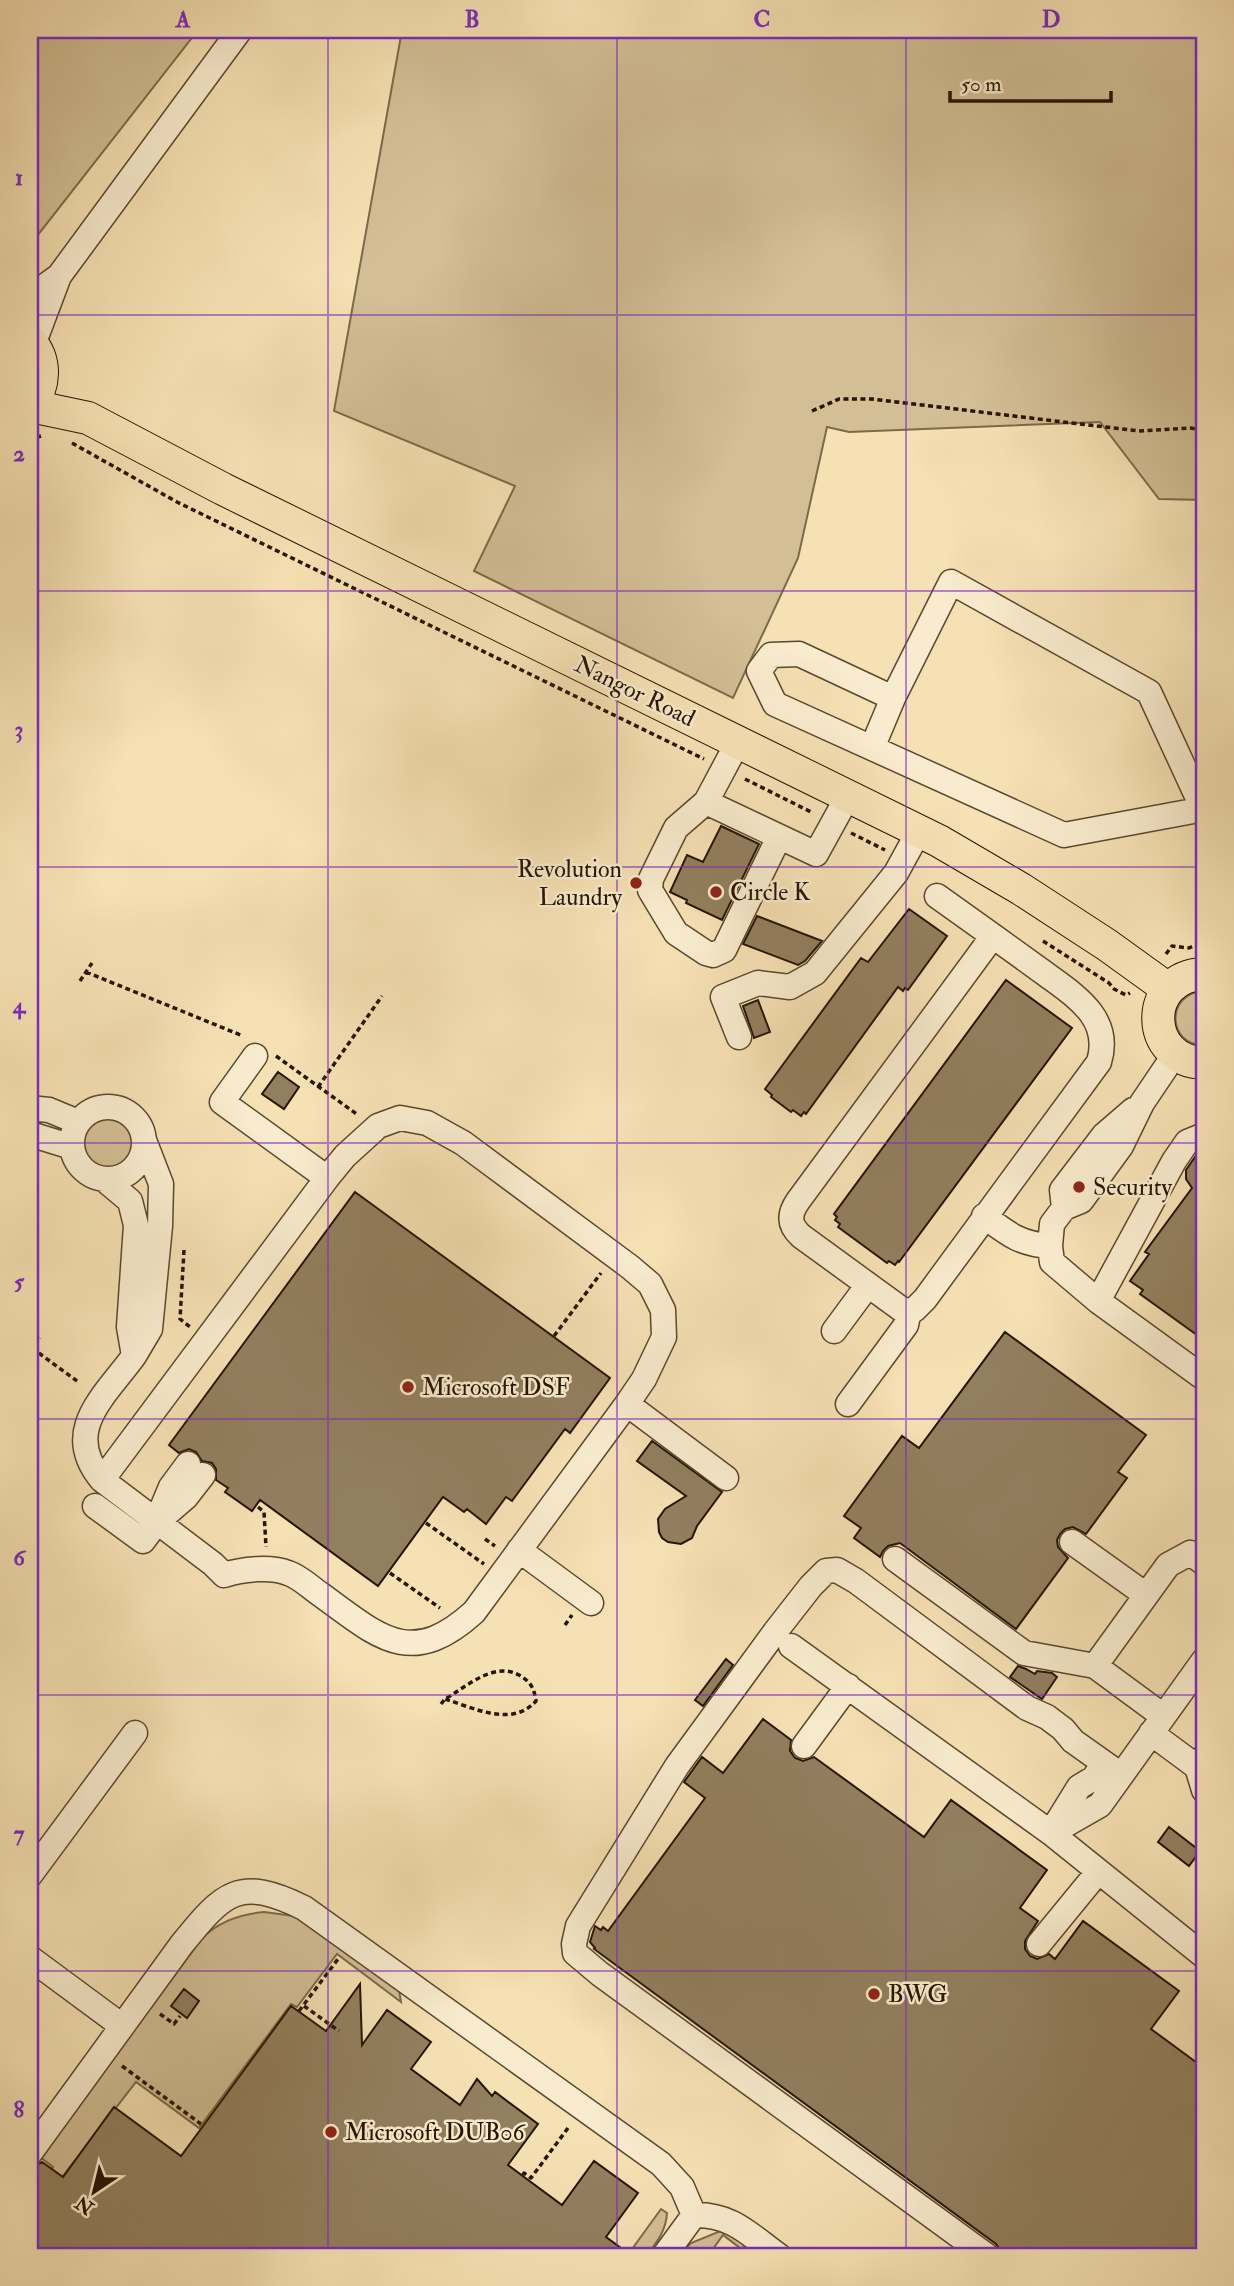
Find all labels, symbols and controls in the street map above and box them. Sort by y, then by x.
text: A [175,5,191,34]
text: B [464,5,480,34]
text: C [754,5,770,34]
text: D [1042,5,1060,34]
scale bar [950,60,1112,104]
text: 50 m [961,71,1002,98]
text: 1 [15,163,23,192]
text: 2 [13,439,25,468]
street label: Nangor Road [569,649,700,734]
text: 3 [15,715,23,744]
place label: Revolution Laundry [517,854,622,913]
marker: Revolution Laundry [628,875,644,891]
place label: Circle K [730,877,810,908]
marker: Circle K [708,884,724,900]
text: 4 [12,991,27,1020]
place label: Security [1093,1172,1172,1203]
marker: Security [1071,1179,1087,1195]
text: 5 [14,1267,25,1296]
place label: Microsoft DSF [422,1372,570,1403]
marker: Microsoft DSF [400,1379,416,1395]
text: 6 [13,1543,27,1572]
text: 7 [14,1819,25,1848]
place label: BWG [888,1979,948,2010]
marker: BWG [866,1986,882,2002]
text: 8 [14,2095,25,2124]
place label: Microsoft DUB06 [345,2117,526,2148]
marker: Microsoft DUB06 [323,2124,339,2140]
north arrow [60,2156,130,2226]
text: N [70,2190,99,2220]

